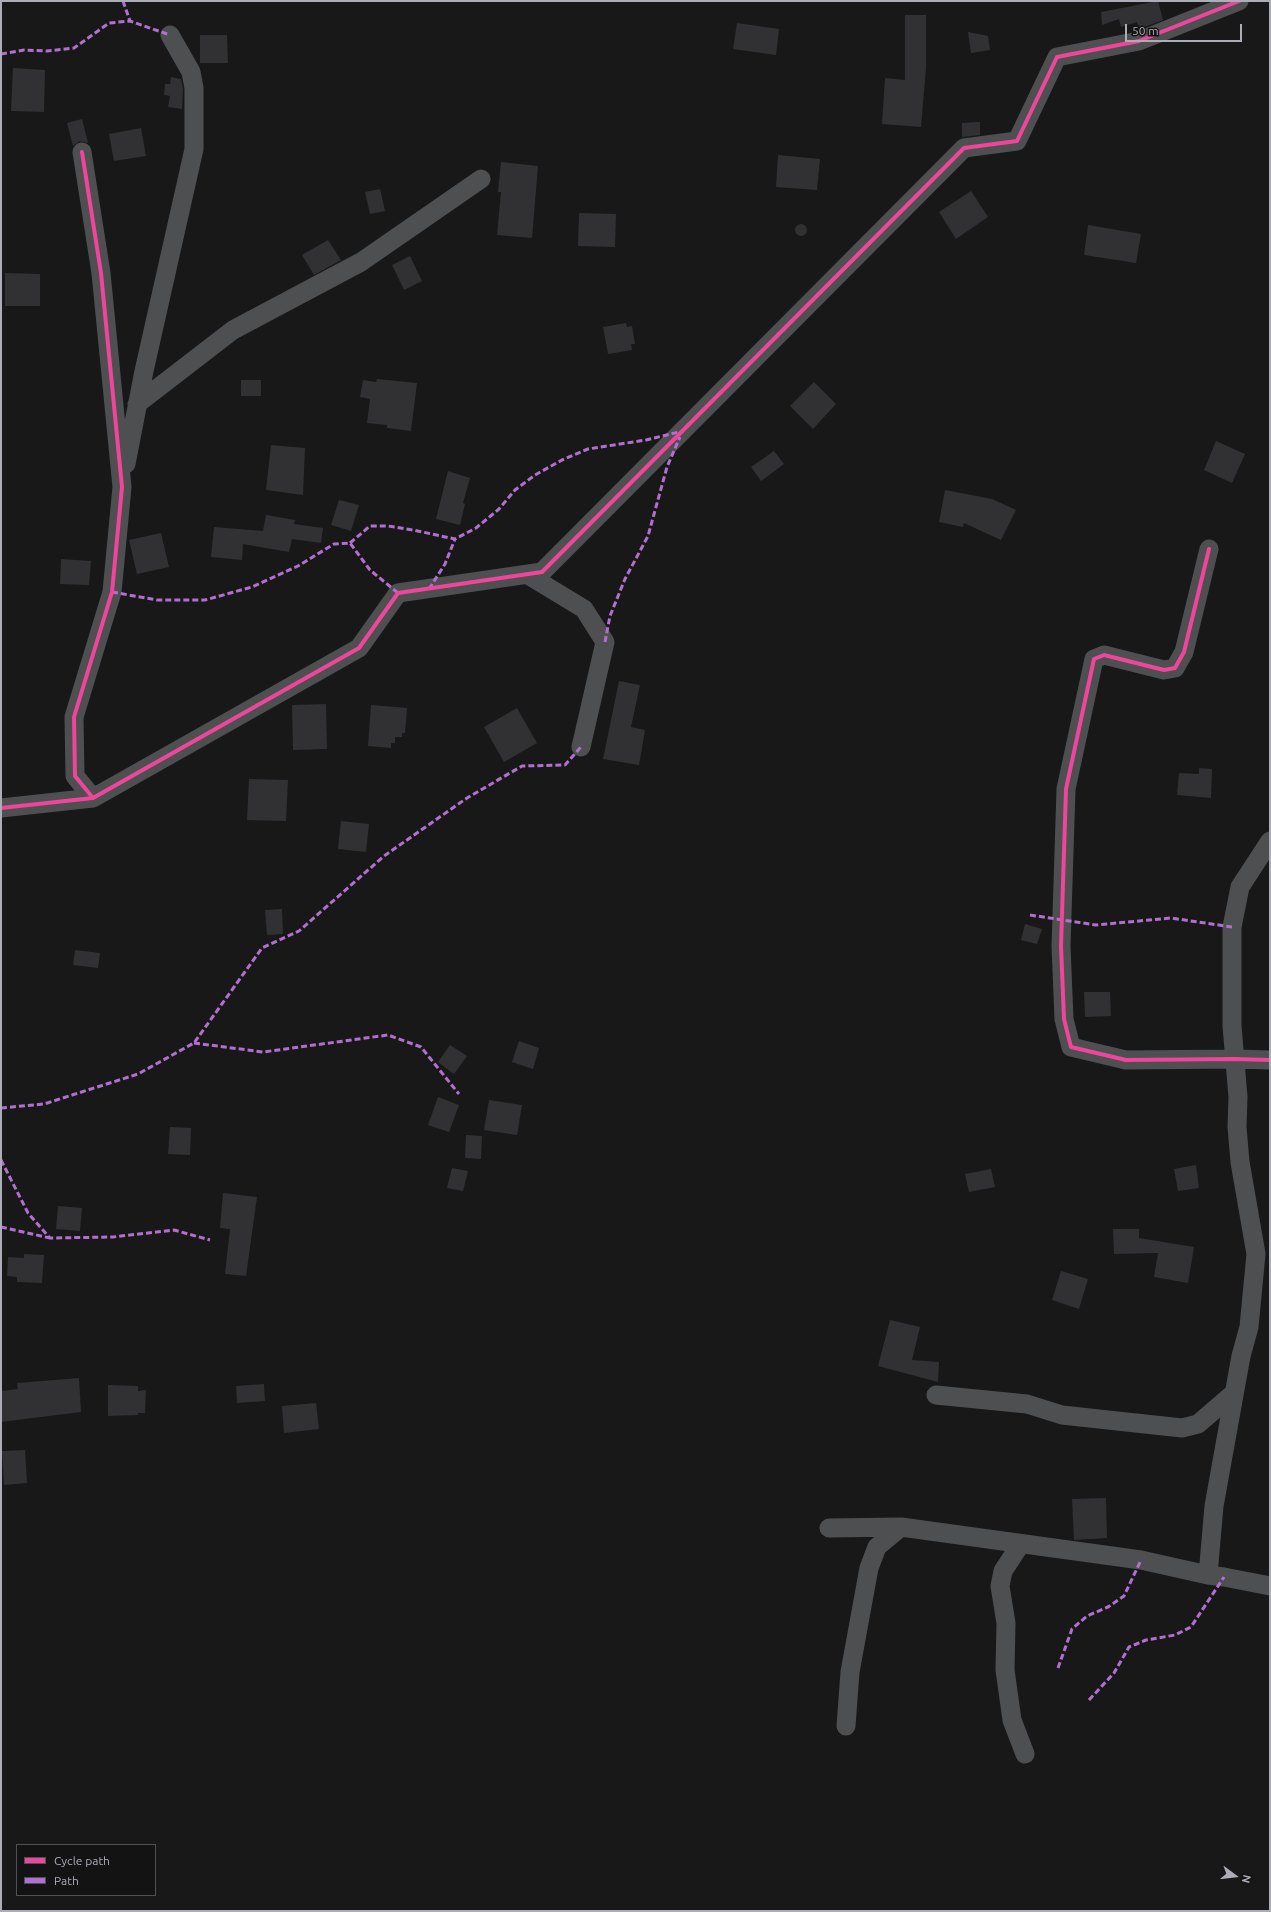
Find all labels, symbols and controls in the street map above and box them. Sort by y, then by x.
scale bar [1127,16,1244,42]
text: 50 m [1132,24,1159,37]
legend [16,1844,156,1896]
text: Cycle path [54,1854,110,1867]
north arrow [1215,1856,1255,1896]
text: Path [54,1874,79,1887]
text: N [1240,1874,1253,1885]

